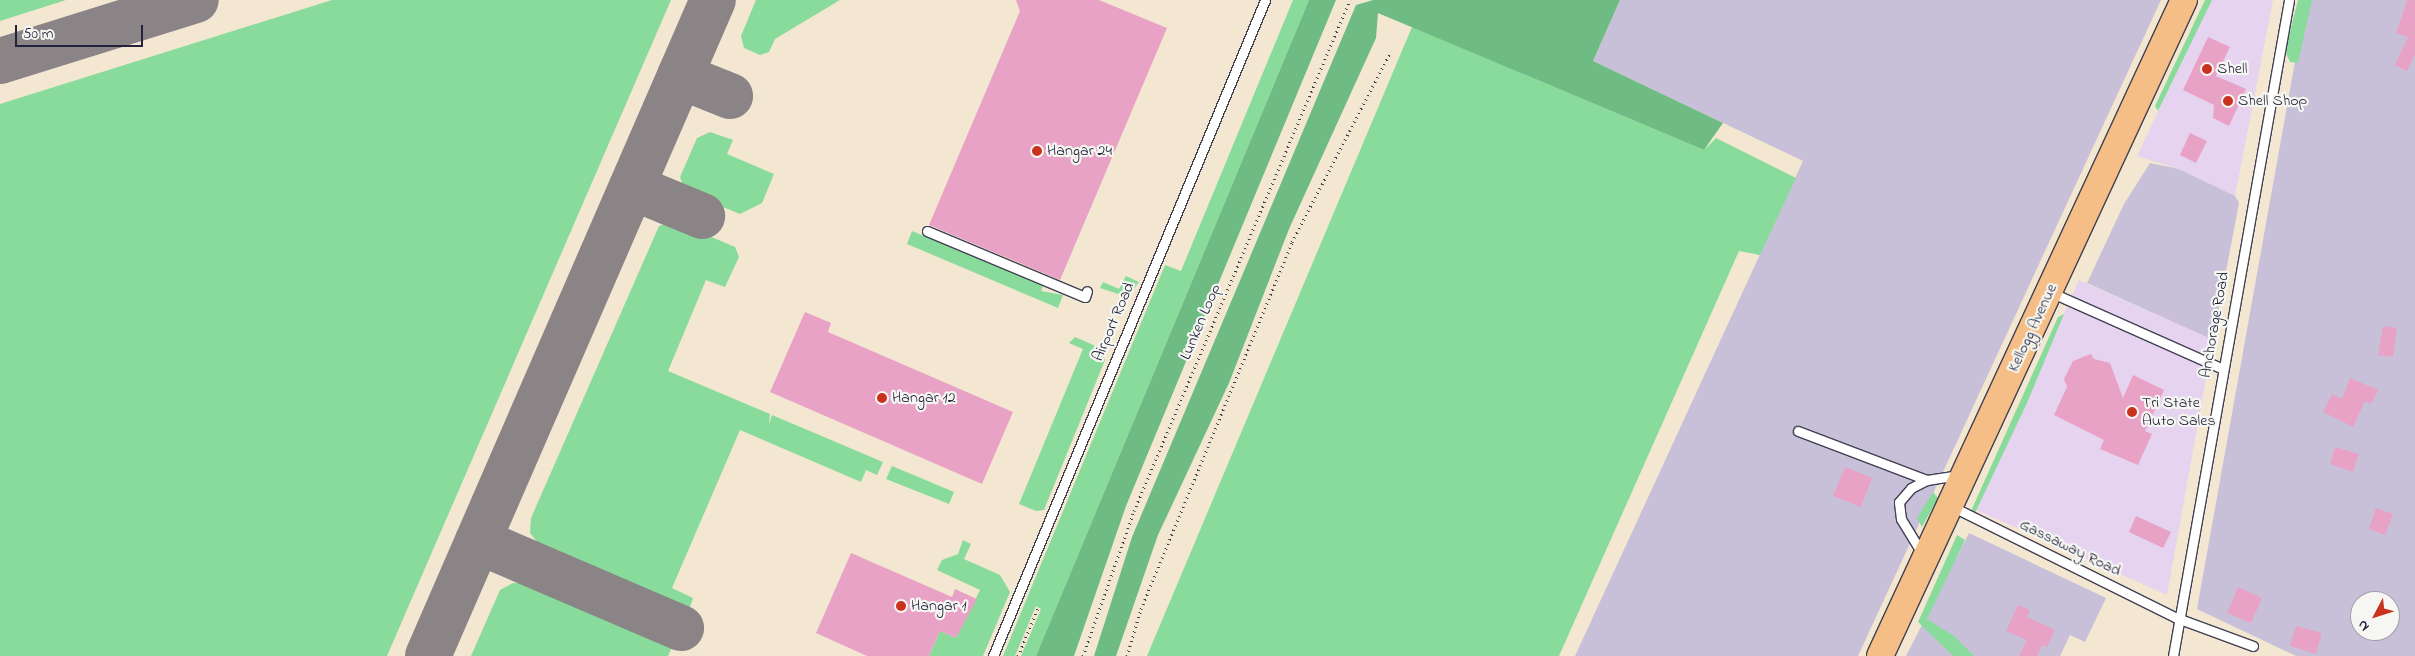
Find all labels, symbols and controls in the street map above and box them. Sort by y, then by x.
scale bar [18,15,145,47]
text: 50 m [23,23,53,45]
place label: Shell [2217,59,2247,79]
marker: Shell [2201,63,2213,75]
place label: Shell Shop [2238,91,2307,111]
marker: Shell Shop [2222,95,2234,107]
place label: Hangar 24 [1047,141,1112,161]
marker: Hangar 24 [1031,145,1043,157]
street label: Anchorage Road [2196,270,2234,380]
street label: Airport Road [1089,280,1139,364]
street label: Lunken Loop [1176,281,1226,363]
street label: Kellogg Avenue [2004,281,2062,375]
place label: Hangar 12 [892,388,956,408]
marker: Hangar 12 [876,392,888,404]
place label: Tri State Auto Sales [2142,393,2216,431]
marker: Tri State Auto Sales [2126,406,2138,418]
street label: Gassaway Road [2016,515,2124,581]
north arrow [2350,591,2400,641]
place label: Hangar 1 [911,596,967,616]
marker: Hangar 1 [895,600,907,612]
text: N [2353,615,2375,636]

